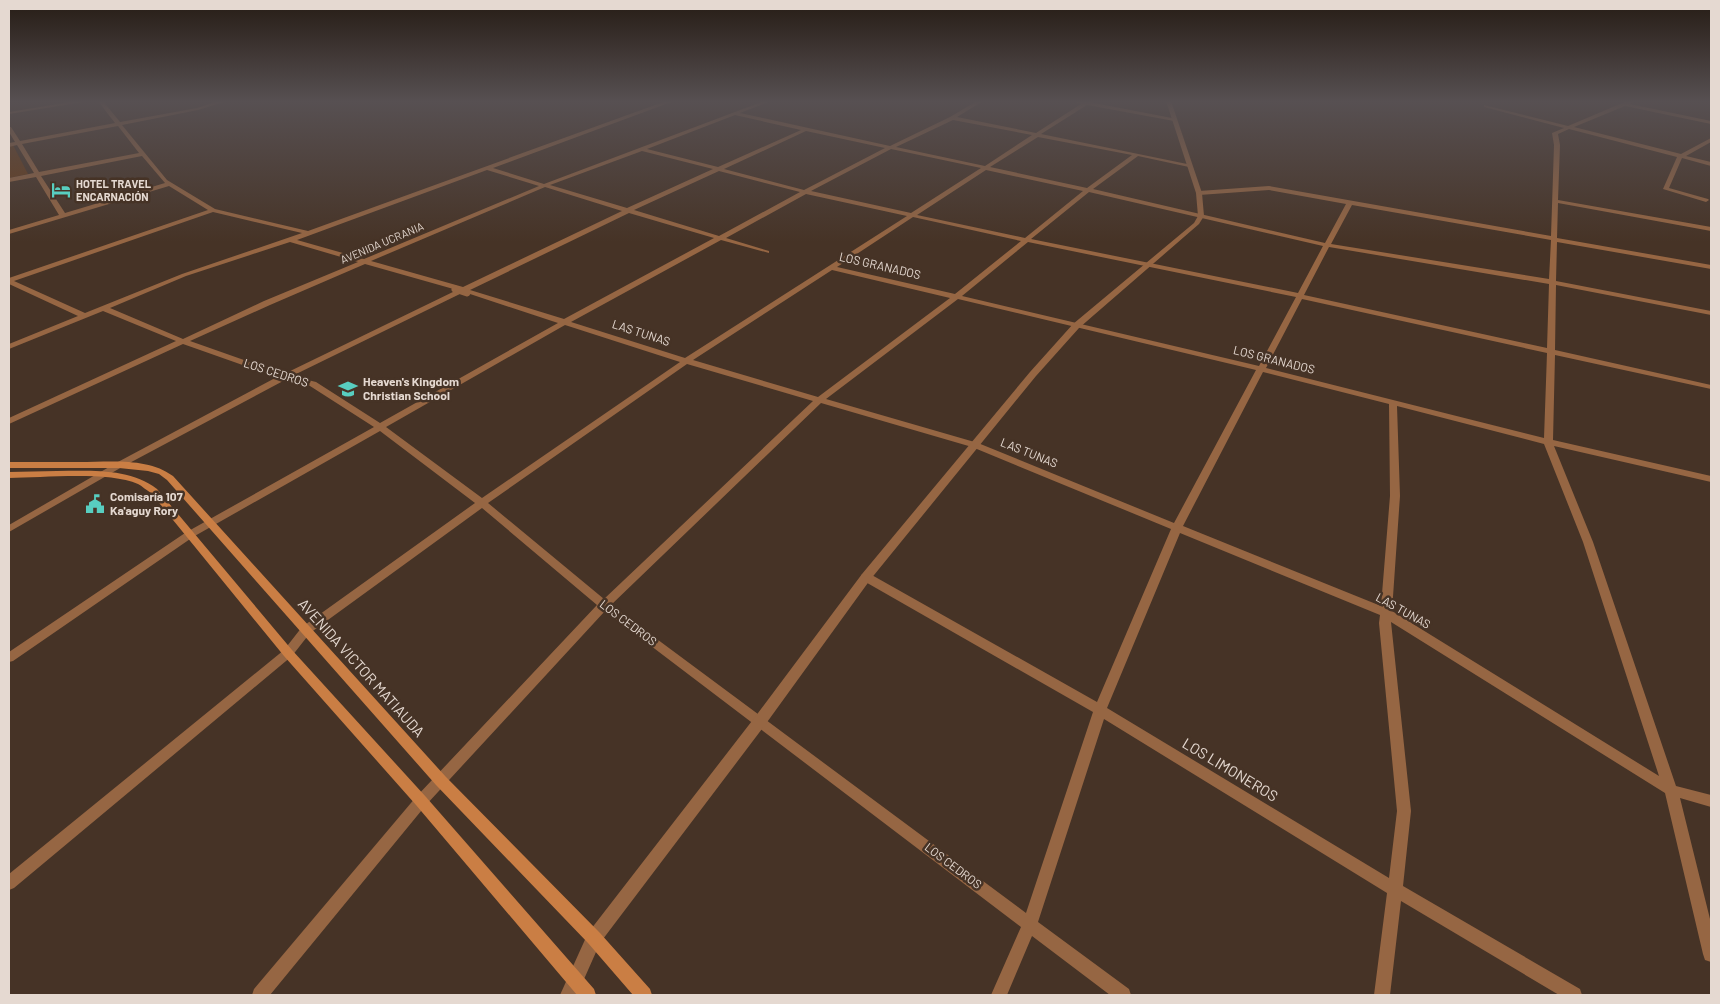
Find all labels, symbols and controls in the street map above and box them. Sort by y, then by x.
place label: HOTEL TRAVEL ENCARNACIÓN [76,177,151,203]
hotel icon: HOTEL TRAVEL ENCARNACIÓN [50,179,72,201]
street label: AVENIDA UCRANIA [338,219,426,266]
street label: LOS GRANADOS [838,249,922,281]
street label: LAS TUNAS [611,316,672,348]
street label: LOS GRANADOS [1232,342,1316,376]
street label: LOS CEDROS [242,355,311,389]
place label: Heaven's Kingdom Christian School [363,374,459,402]
school or university icon: Heaven's Kingdom Christian School [337,378,359,400]
street label: LAS TUNAS [999,434,1060,470]
place label: Comisaría 107 Ka'aguy Rory [110,489,183,517]
public building icon: Comisaría 107 Ka'aguy Rory [84,493,106,515]
street label: LAS TUNAS [1374,589,1433,631]
street label: AVENIDA VICTOR MATIAUDA [295,594,429,740]
street label: LOS CEDROS [597,596,660,648]
street label: LOS LIMONEROS [1179,734,1282,805]
street label: LOS CEDROS [922,839,985,891]

